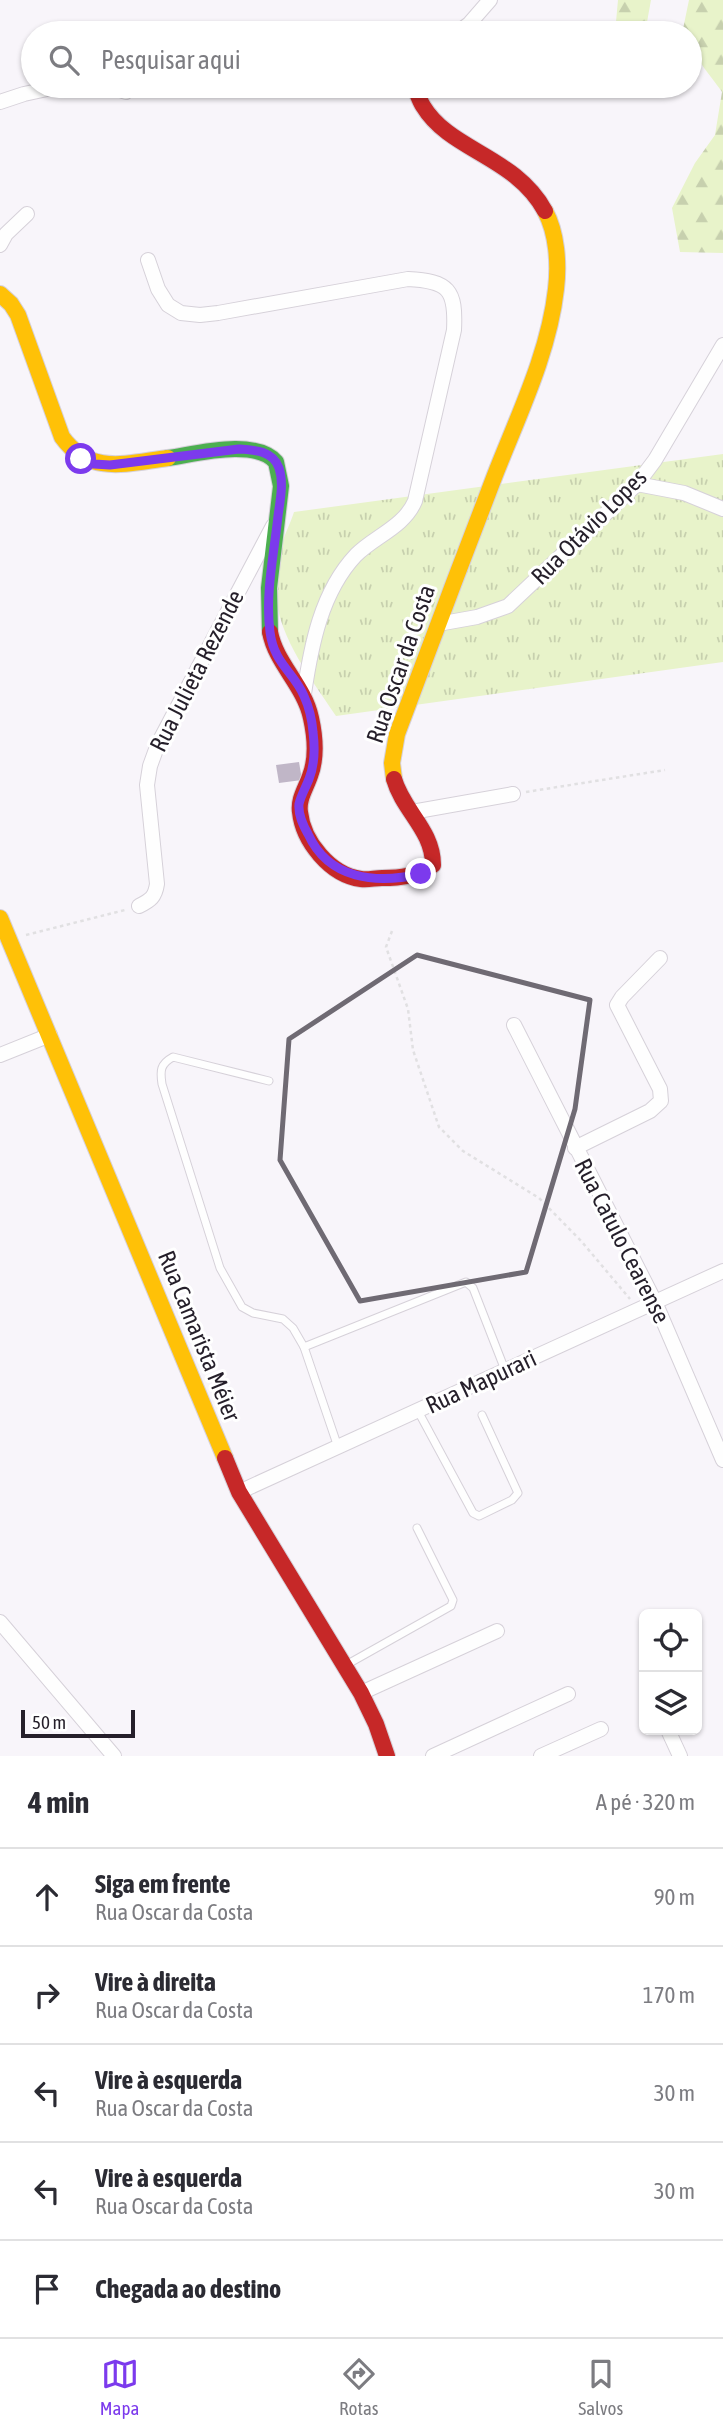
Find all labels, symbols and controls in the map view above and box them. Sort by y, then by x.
search box [21,21,702,98]
icon: search [45,41,83,79]
text: Pesquisar aqui [101,45,241,75]
route start [65,443,96,474]
street label: Rua Otávio Lopes [526,464,652,590]
street label: Rua Oscar da Costa [361,581,440,746]
street label: Rua Julieta Rezende [144,586,249,756]
route end [405,858,436,889]
street label: Rua Catulo Cearense [569,1154,676,1328]
street label: Rua Camarista Méier [153,1247,246,1426]
street label: Rua Mapurari [421,1344,540,1419]
map controls [639,1609,702,1735]
button: locate [639,1609,702,1672]
button: layers [639,1672,702,1735]
scale bar [21,1707,135,1739]
text: 50 m [32,1711,66,1733]
text: 4 min [28,1785,89,1819]
text: A pé · 320 m [596,1789,695,1815]
text: Siga em frente [95,1869,231,1899]
icon: ahead [28,1878,66,1916]
text: 90 m [654,1884,695,1910]
text: Rua Oscar da Costa [95,1899,254,1925]
text: Vire à direita [95,1967,216,1997]
icon: right [28,1976,66,2014]
text: 170 m [643,1982,695,2008]
text: Rua Oscar da Costa [95,1997,254,2023]
text: Vire à esquerda [95,2065,242,2095]
icon: left [28,2074,66,2112]
text: 30 m [654,2080,695,2106]
text: Rua Oscar da Costa [95,2095,254,2121]
text: Vire à esquerda [95,2163,242,2193]
icon: left [28,2172,66,2210]
text: 30 m [654,2178,695,2204]
text: Rua Oscar da Costa [95,2193,254,2219]
icon: arrive [28,2270,66,2308]
text: Chegada ao destino [95,2274,281,2304]
tab: Mapa [100,2355,139,2419]
tab: Rotas [339,2355,378,2419]
tab: Salvos [578,2355,623,2419]

